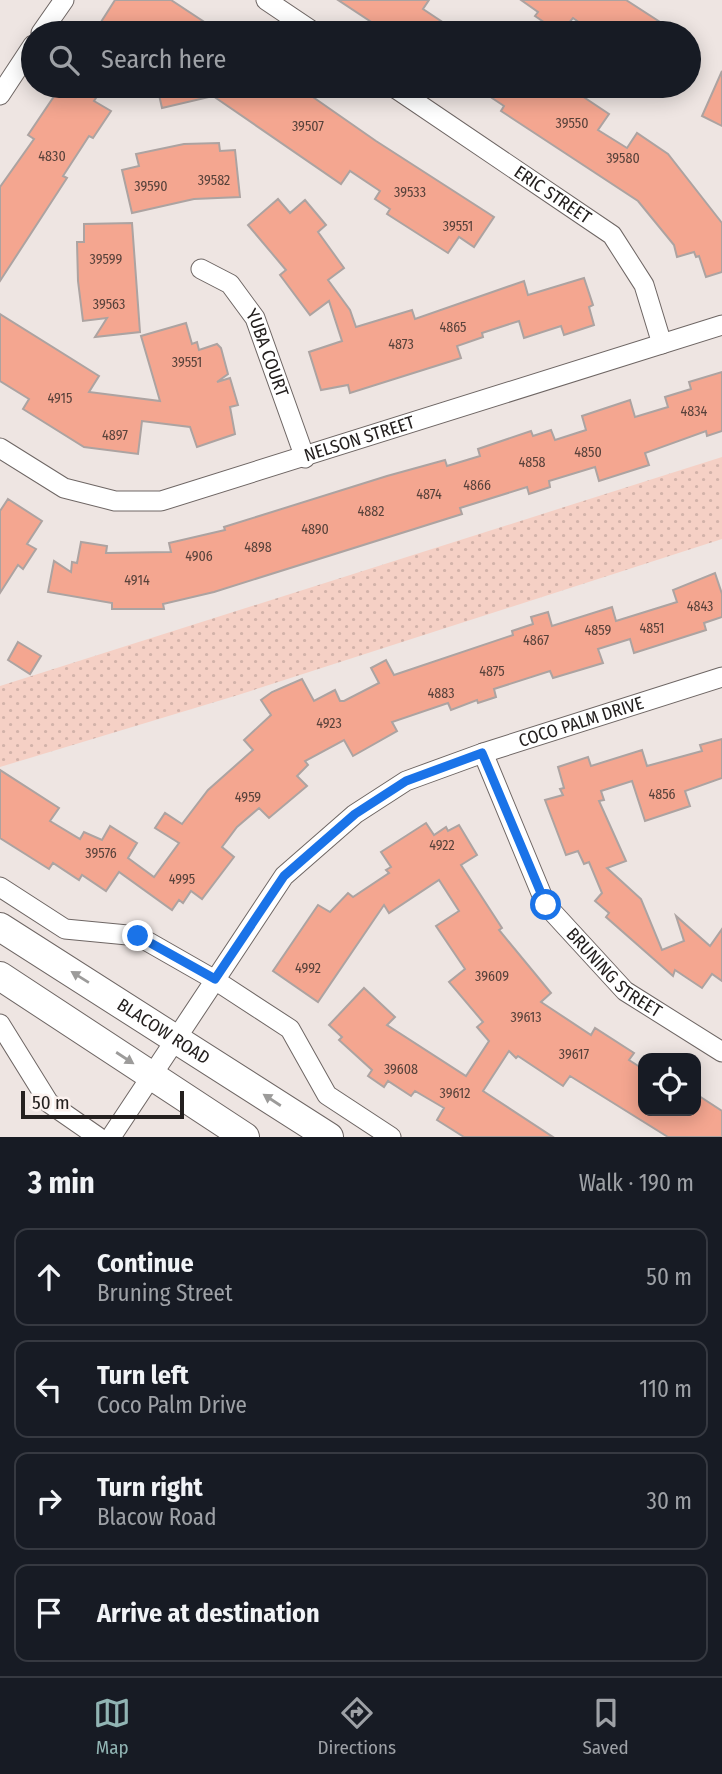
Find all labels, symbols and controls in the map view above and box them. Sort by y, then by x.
search box [21,21,701,98]
icon: search [45,41,83,79]
text: Search here [101,44,226,75]
house number: 39550 [555,115,589,132]
house number: 39507 [292,118,324,135]
house number: 4830 [38,148,66,165]
house number: 39580 [606,150,640,167]
street label: ERIC STREET [510,161,596,229]
house number: 39582 [198,172,230,189]
house number: 39590 [134,178,168,195]
house number: 39533 [394,184,426,201]
house number: 39551 [443,218,473,235]
house number: 39599 [90,251,123,268]
house number: 39563 [93,296,125,313]
street label: YUBA COURT [241,305,293,400]
house number: 4865 [439,319,467,336]
house number: 4873 [388,336,414,353]
house number: 39551 [172,354,202,371]
house number: 4915 [48,390,72,407]
house number: 4834 [681,403,708,420]
street label: NELSON STREET [301,411,418,466]
house number: 4897 [102,427,128,444]
house number: 4850 [574,444,602,461]
house number: 4858 [518,454,546,471]
house number: 4866 [463,477,491,494]
house number: 4874 [416,486,442,503]
house number: 4882 [358,503,384,520]
house number: 4890 [301,521,329,538]
house number: 4898 [244,539,272,556]
house number: 4906 [185,548,213,565]
house number: 4914 [124,572,150,589]
house number: 4843 [687,598,713,615]
house number: 4851 [640,620,664,637]
house number: 4859 [585,622,612,639]
house number: 4867 [523,632,549,649]
house number: 4875 [479,663,505,680]
house number: 4883 [427,685,455,702]
street label: COCO PALM DRIVE [516,692,646,752]
house number: 4923 [316,715,342,732]
house number: 4856 [648,786,676,803]
house number: 4959 [235,789,261,806]
house number: 4922 [429,837,455,854]
house number: 39576 [85,845,117,862]
house number: 4995 [169,871,195,888]
route start [530,889,561,920]
route end [122,920,153,951]
street label: BRUNING STREET [561,923,666,1023]
house number: 4992 [295,960,321,977]
house number: 39609 [475,968,509,985]
one-way arrow [70,971,90,984]
street label: BLACOW ROAD [113,994,214,1069]
house number: 39613 [510,1009,542,1026]
house number: 39617 [559,1046,590,1063]
one-way arrow [116,1051,134,1065]
map controls [638,1053,701,1116]
button: locate [638,1053,701,1116]
house number: 39608 [384,1061,418,1078]
house number: 39612 [440,1085,470,1102]
scale bar [21,1088,184,1120]
text: 50 m [32,1091,70,1114]
one-way arrow [262,1094,281,1107]
text: 3 min [28,1165,95,1201]
text: Walk · 190 m [579,1169,694,1197]
text: Continue [97,1248,194,1279]
icon: ahead [30,1258,68,1296]
text: 50 m [646,1263,692,1291]
text: Bruning Street [97,1279,232,1307]
text: Turn left [97,1360,189,1391]
icon: left [30,1370,68,1408]
text: 110 m [639,1375,692,1403]
text: Coco Palm Drive [97,1391,247,1419]
text: Turn right [97,1472,203,1503]
icon: right [30,1482,68,1520]
text: 30 m [647,1487,692,1515]
text: Blacow Road [97,1503,216,1531]
icon: arrive [30,1594,68,1632]
text: Arrive at destination [97,1598,320,1629]
tab: Map [93,1694,131,1759]
tab: Directions [317,1694,396,1759]
tab: Saved [582,1694,629,1759]

